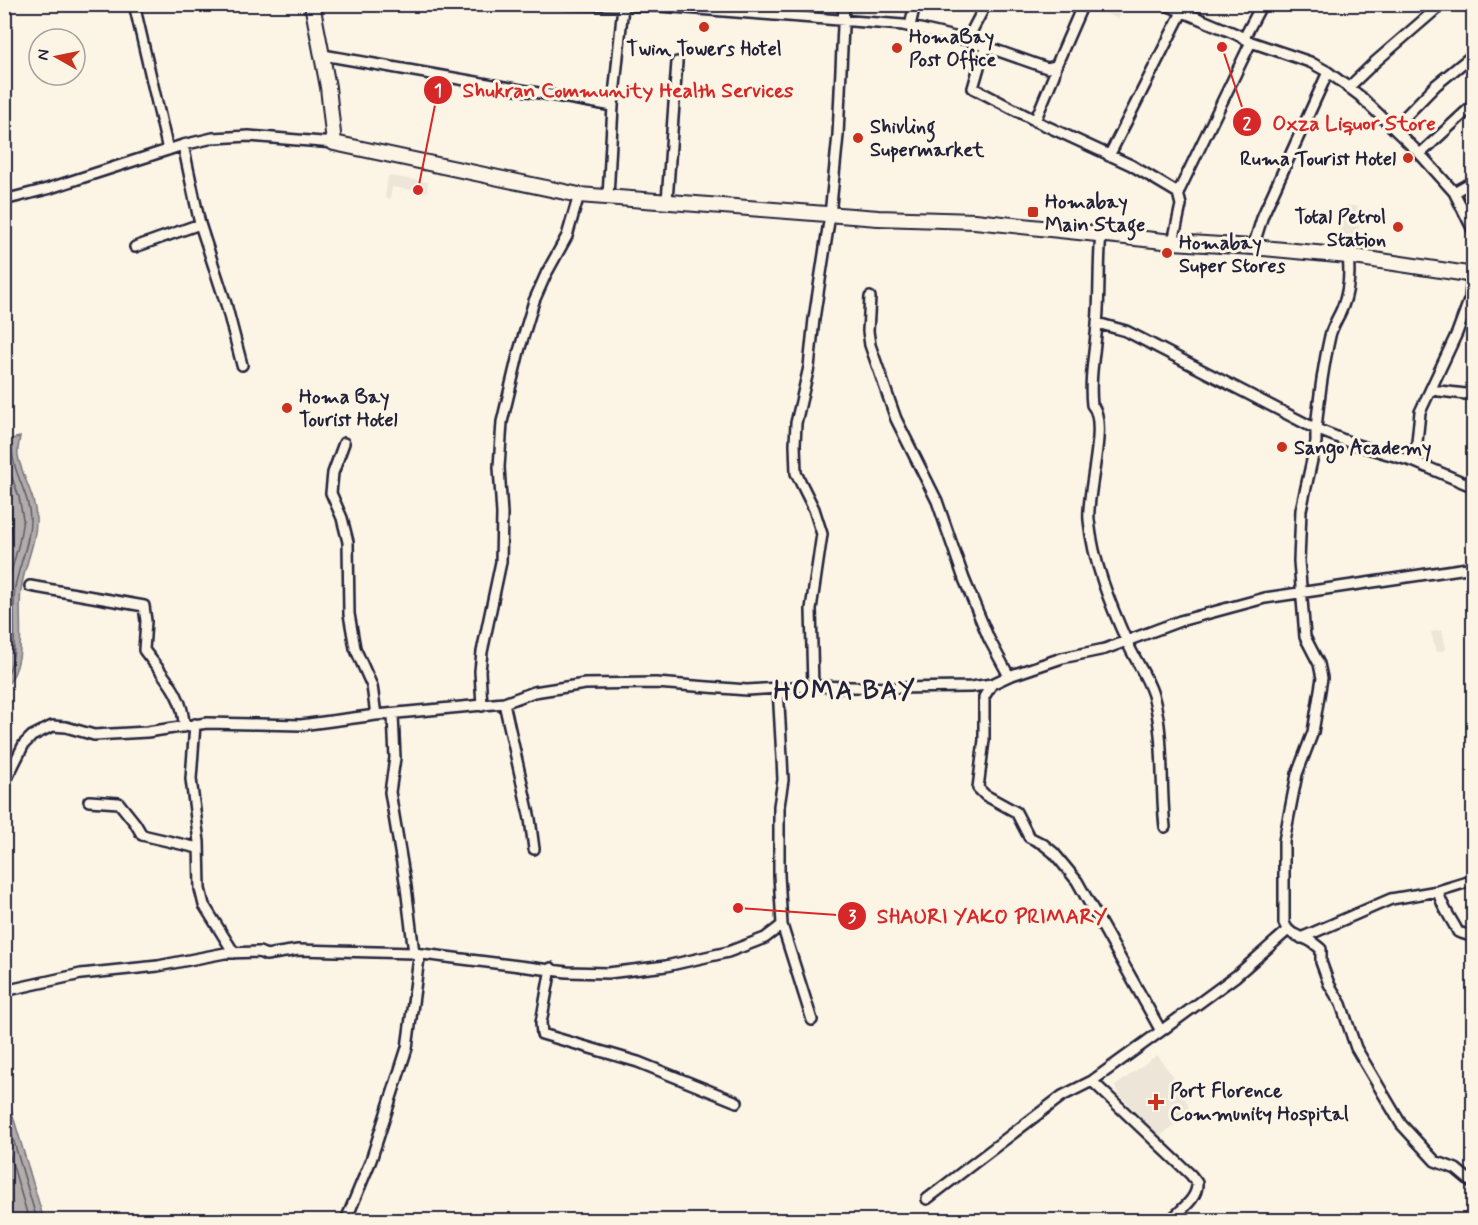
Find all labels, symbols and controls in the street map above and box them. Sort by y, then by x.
marker: Twin Towers Hotel [697,20,711,34]
place label: HomaBay Post Office [909,24,996,74]
north arrow [27,27,87,87]
place label: Twin Towers Hotel [626,36,782,63]
marker: HomaBay Post Office [890,41,904,55]
text: N [32,48,55,62]
callout: Shukran Community Health Services [423,70,803,109]
text: Shukran Community Health Services [463,77,794,105]
text: 1 [434,79,442,103]
callout: Oxza Liquor Store [1232,103,1446,142]
text: Oxza Liquor Store [1272,110,1436,138]
text: 2 [1243,112,1252,136]
place label: Shivling Supermarket [870,114,985,164]
marker: Shivling Supermarket [851,131,865,145]
place label: Ruma Tourist Hotel [1240,146,1396,173]
marker: Ruma Tourist Hotel [1401,151,1415,165]
place label: Homabay Main Stage [1045,189,1145,241]
place label: Total Petrol Station [1294,204,1386,254]
marker: Homabay Main Stage [1026,205,1040,219]
marker: Total Petrol Station [1391,220,1405,234]
place label: Homabay Super Stores [1179,230,1285,280]
marker: Homabay Super Stores [1160,246,1174,260]
place label: Homa Bay Tourist Hotel [299,384,398,434]
marker: Homa Bay Tourist Hotel [280,401,294,415]
place label: Sango Academy [1294,435,1432,464]
marker: Sango Academy [1275,440,1289,454]
district label: HOMA BAY [774,675,916,709]
callout: SHAURI YAKO PRIMARY [837,896,1117,935]
text: SHAURI YAKO PRIMARY [877,903,1108,931]
text: 3 [848,905,857,929]
place label: Port Florence Community Hospital [1170,1078,1349,1128]
marker: Port Florence Community Hospital [1147,1093,1165,1111]

